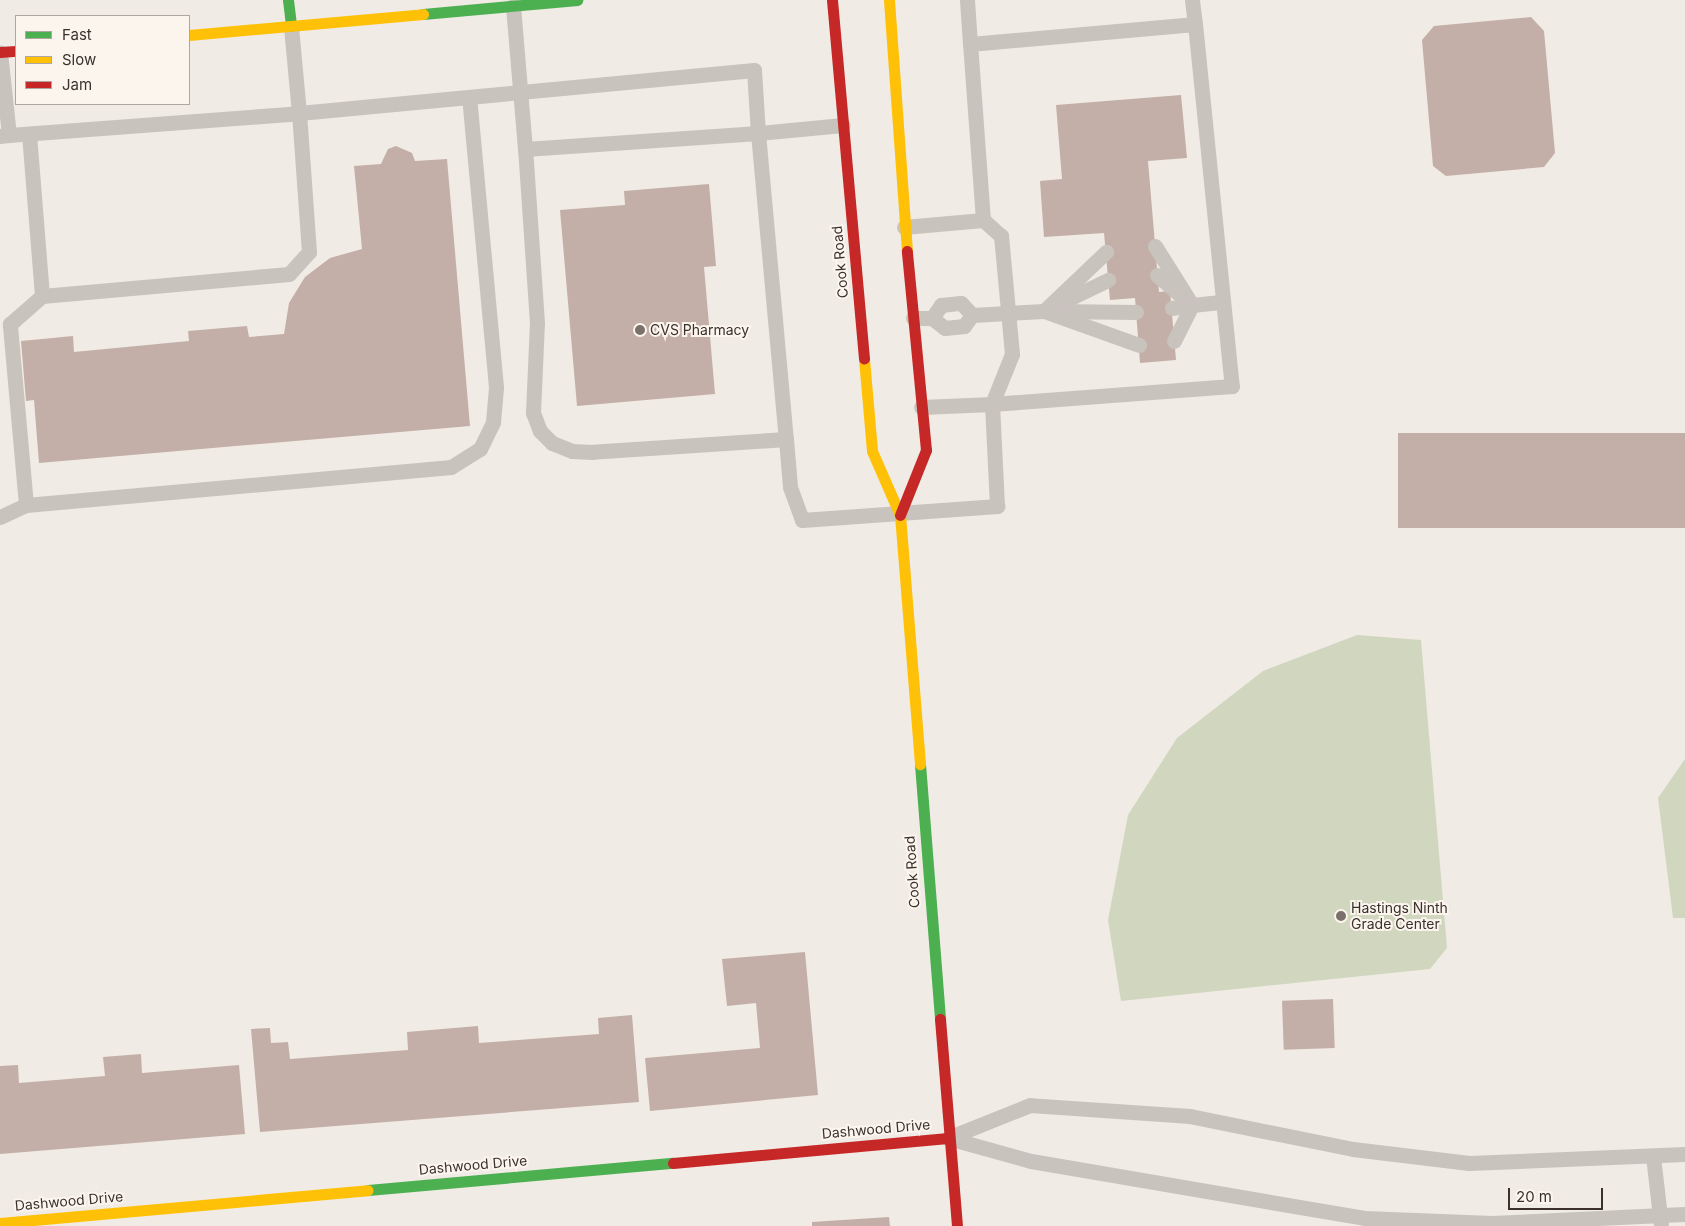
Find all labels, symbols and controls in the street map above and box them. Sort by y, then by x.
legend [15,15,190,105]
text: Fast [62,25,92,44]
text: Slow [62,50,96,69]
text: Jam [62,75,92,94]
street label: Cook Road [828,225,852,299]
place label: CVS Pharmacy [650,322,749,338]
marker: CVS Pharmacy [634,324,646,336]
street label: Cook Road [901,835,923,909]
place label: Hastings Ninth Grade Center [1351,900,1448,932]
marker: Hastings Ninth Grade Center [1335,910,1347,922]
street label: Dashwood Drive [821,1116,931,1142]
street label: Dashwood Drive [418,1152,528,1178]
scale bar [1510,1178,1605,1210]
text: 20 m [1516,1187,1552,1206]
street label: Dashwood Drive [14,1188,124,1214]

